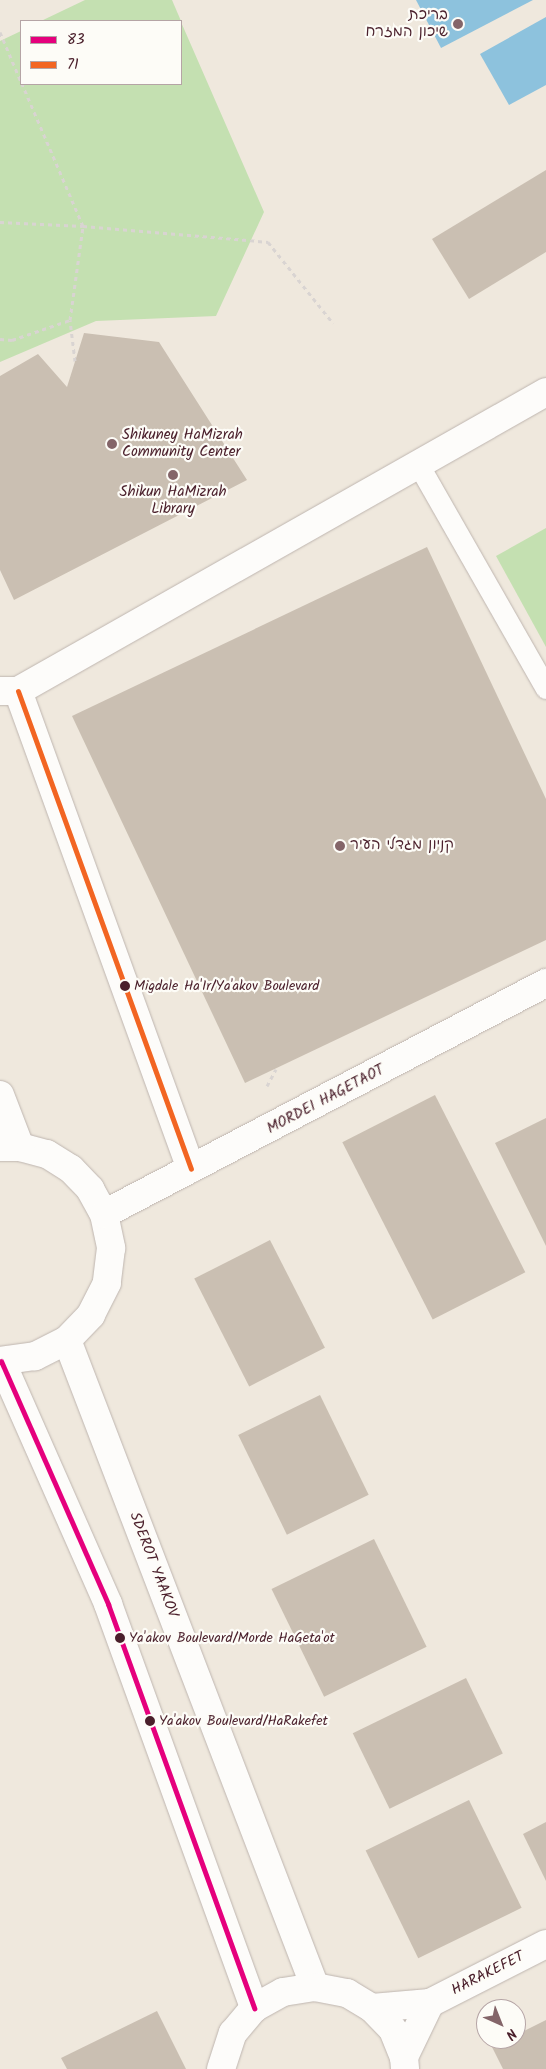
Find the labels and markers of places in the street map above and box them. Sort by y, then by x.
place label: בריכת שיכון המזרח [365,6,448,41]
marker: בריכת שיכון המזרח [452,18,464,30]
place label: Shikuney HaMizrah Community Center [122,426,243,461]
marker: Shikuney HaMizrah Community Center [106,438,118,450]
marker: Shikun HaMizrah Library [167,469,179,481]
place label: Shikun HaMizrah Library [120,483,226,518]
place label: קניון מגדלי העיר [350,837,454,855]
marker: קניון מגדלי העיר [334,840,346,852]
place label: Migdale Ha'Ir/Ya'akov Boulevard [134,978,319,994]
marker: Migdale Ha'Ir/Ya'akov Boulevard [120,981,130,991]
place label: Ya'akov Boulevard/Morde HaGeta'ot [129,1630,335,1646]
marker: Ya'akov Boulevard/Morde HaGeta'ot [115,1633,125,1643]
place label: Ya'akov Boulevard/HaRakefet [159,1713,328,1729]
marker: Ya'akov Boulevard/HaRakefet [145,1716,155,1726]

